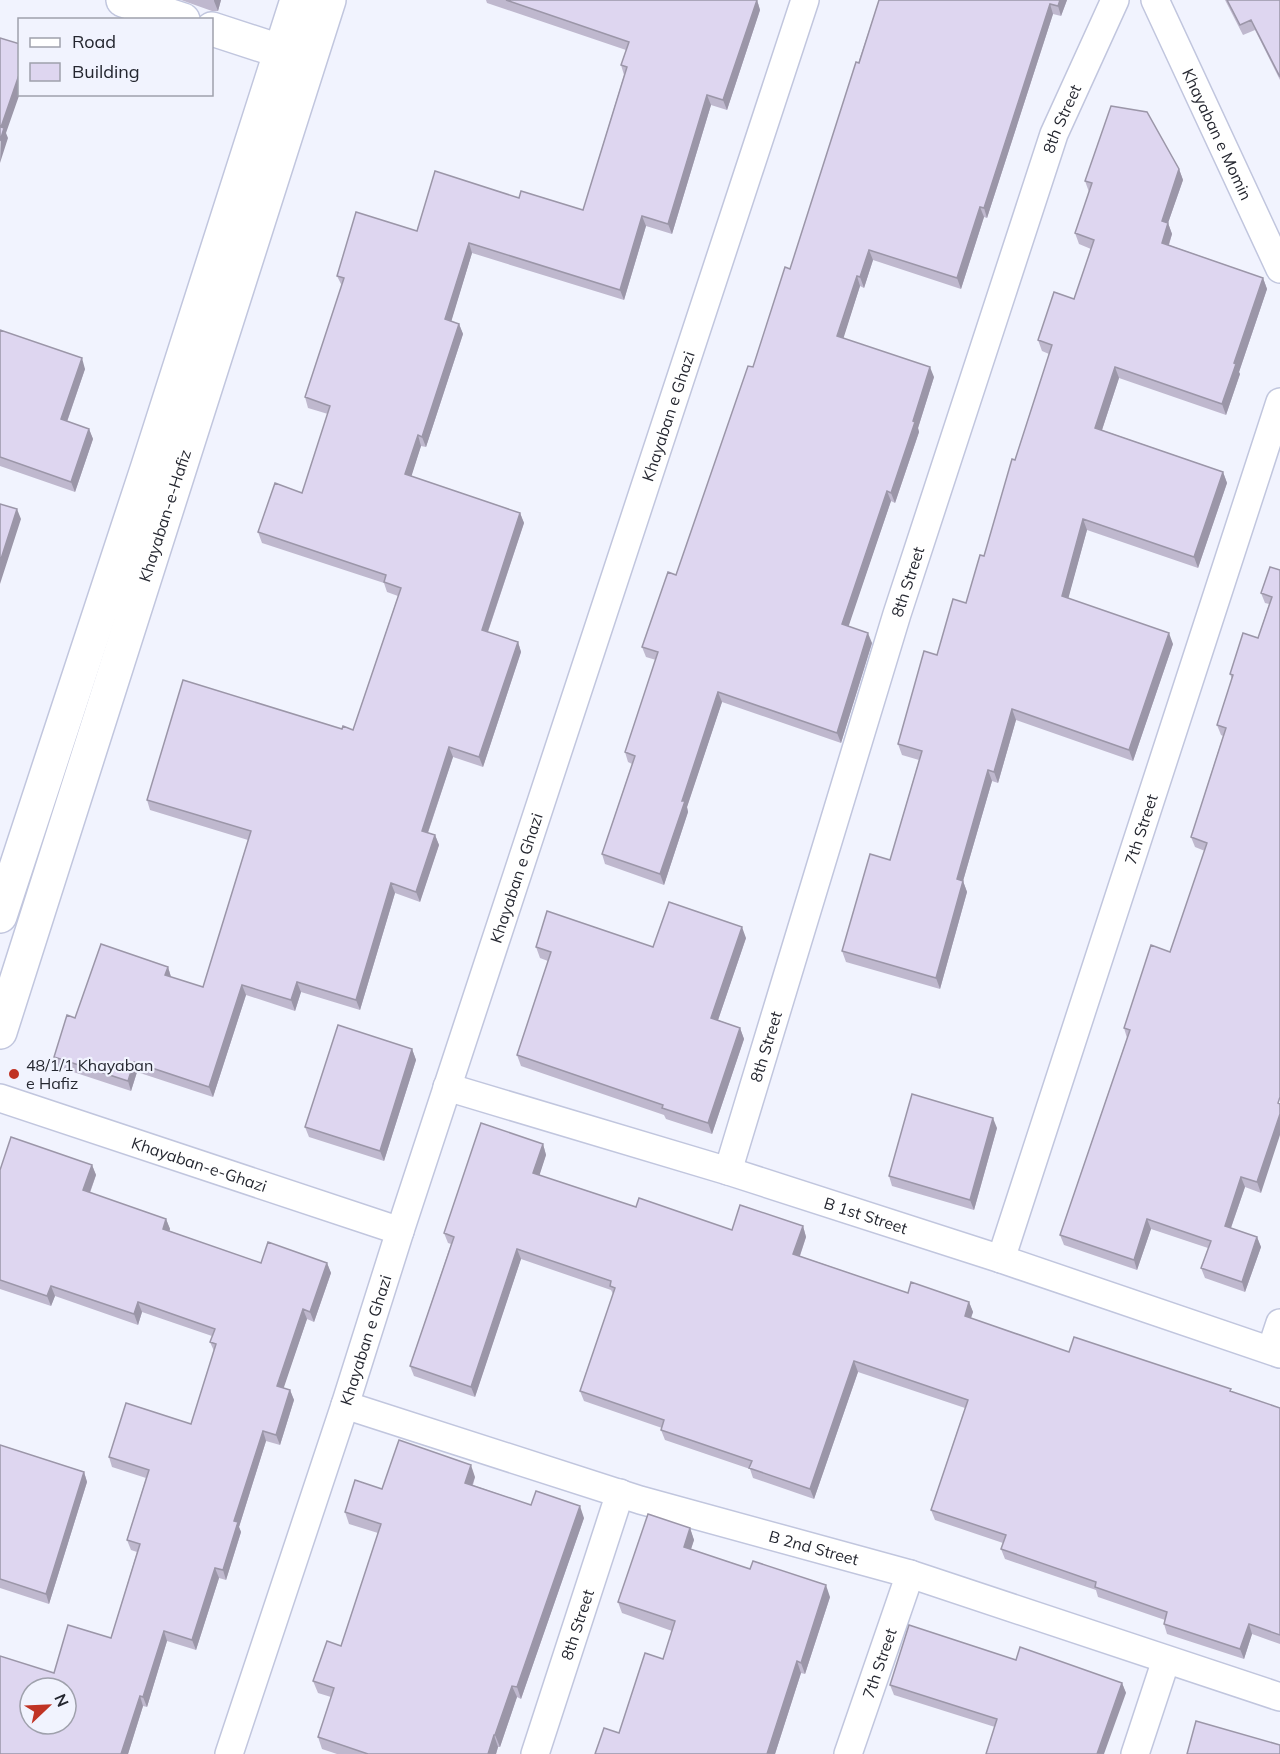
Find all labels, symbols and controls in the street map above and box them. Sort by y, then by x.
legend [18,18,213,96]
text: Road [72,30,116,53]
text: Building [72,60,140,83]
street label: Khayaban e Momin [1178,65,1257,203]
street label: 8th Street [1038,81,1085,156]
street label: Khayaban e Ghazi [637,349,699,484]
street label: Khayaban-e-Hafiz [134,447,195,584]
street label: 8th Street [887,544,929,620]
street label: 7th Street [1120,791,1162,867]
street label: Khayaban e Ghazi [485,810,547,945]
street label: 8th Street [746,1008,786,1084]
place label: 48/1/1 Khayaban e Hafiz [26,1055,153,1093]
marker: 48/1/1 Khayaban e Hafiz [7,1067,21,1081]
street label: Khayaban-e-Ghazi [129,1132,269,1196]
street label: B 1st Street [821,1193,910,1238]
street label: Khayaban e Ghazi [336,1272,396,1408]
street label: B 2nd Street [767,1526,861,1570]
street label: 8th Street [556,1586,598,1663]
street label: 7th Street [858,1625,901,1701]
north arrow [18,1676,78,1736]
text: N [50,1691,73,1710]

